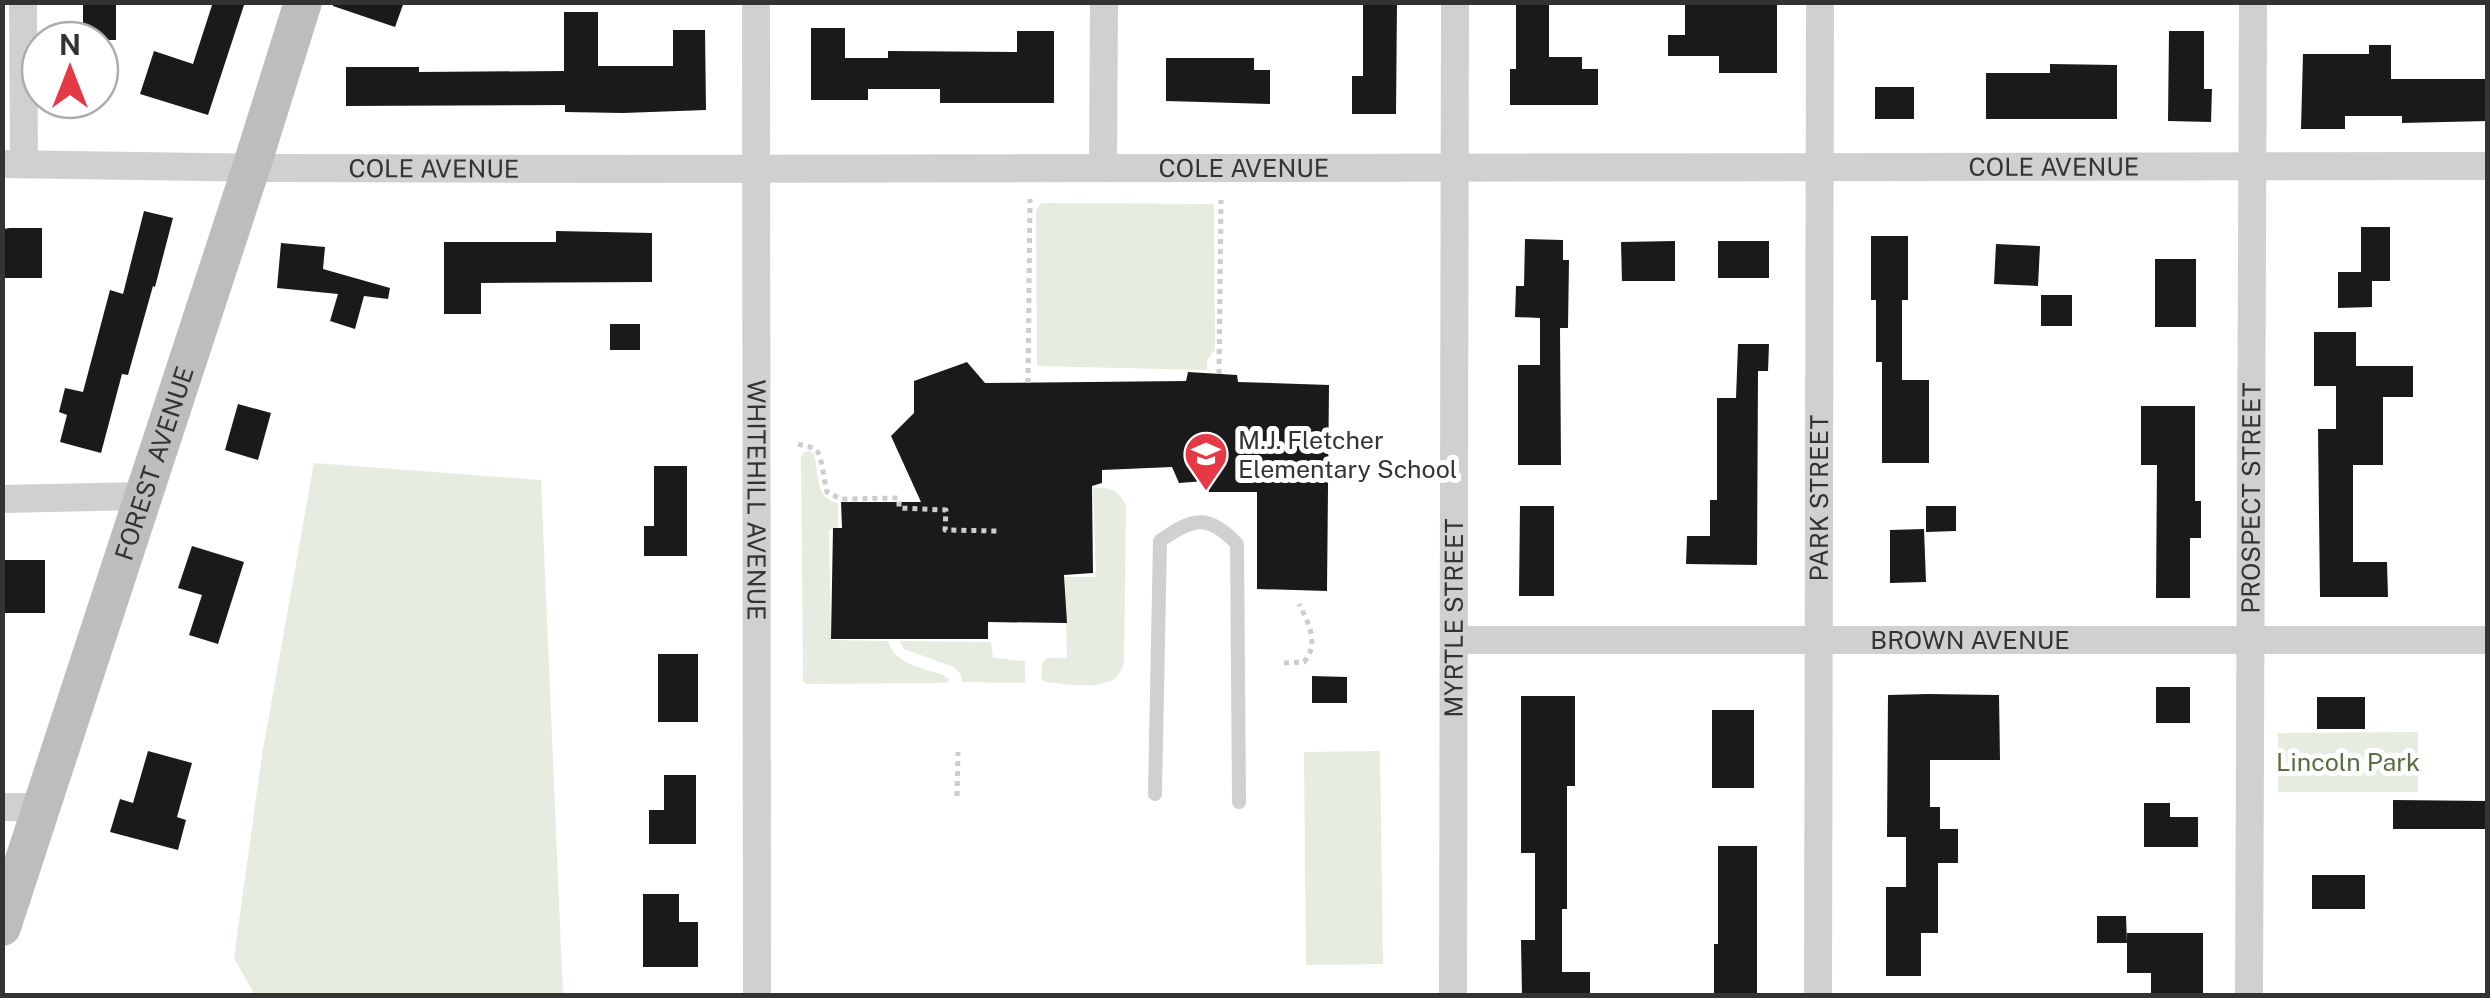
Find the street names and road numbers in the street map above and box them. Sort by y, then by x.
street label: COLE AVENUE [1969,152,2139,182]
street label: COLE AVENUE [349,153,519,184]
street label: COLE AVENUE [1159,153,1329,183]
street label: FOREST AVENUE [108,363,200,564]
street label: WHITEHILL AVENUE [741,379,772,621]
street label: PROSPECT STREET [2236,382,2266,614]
street label: PARK STREET [1804,414,1834,581]
street label: MYRTLE STREET [1439,518,1469,718]
street label: BROWN AVENUE [1870,625,2070,655]

